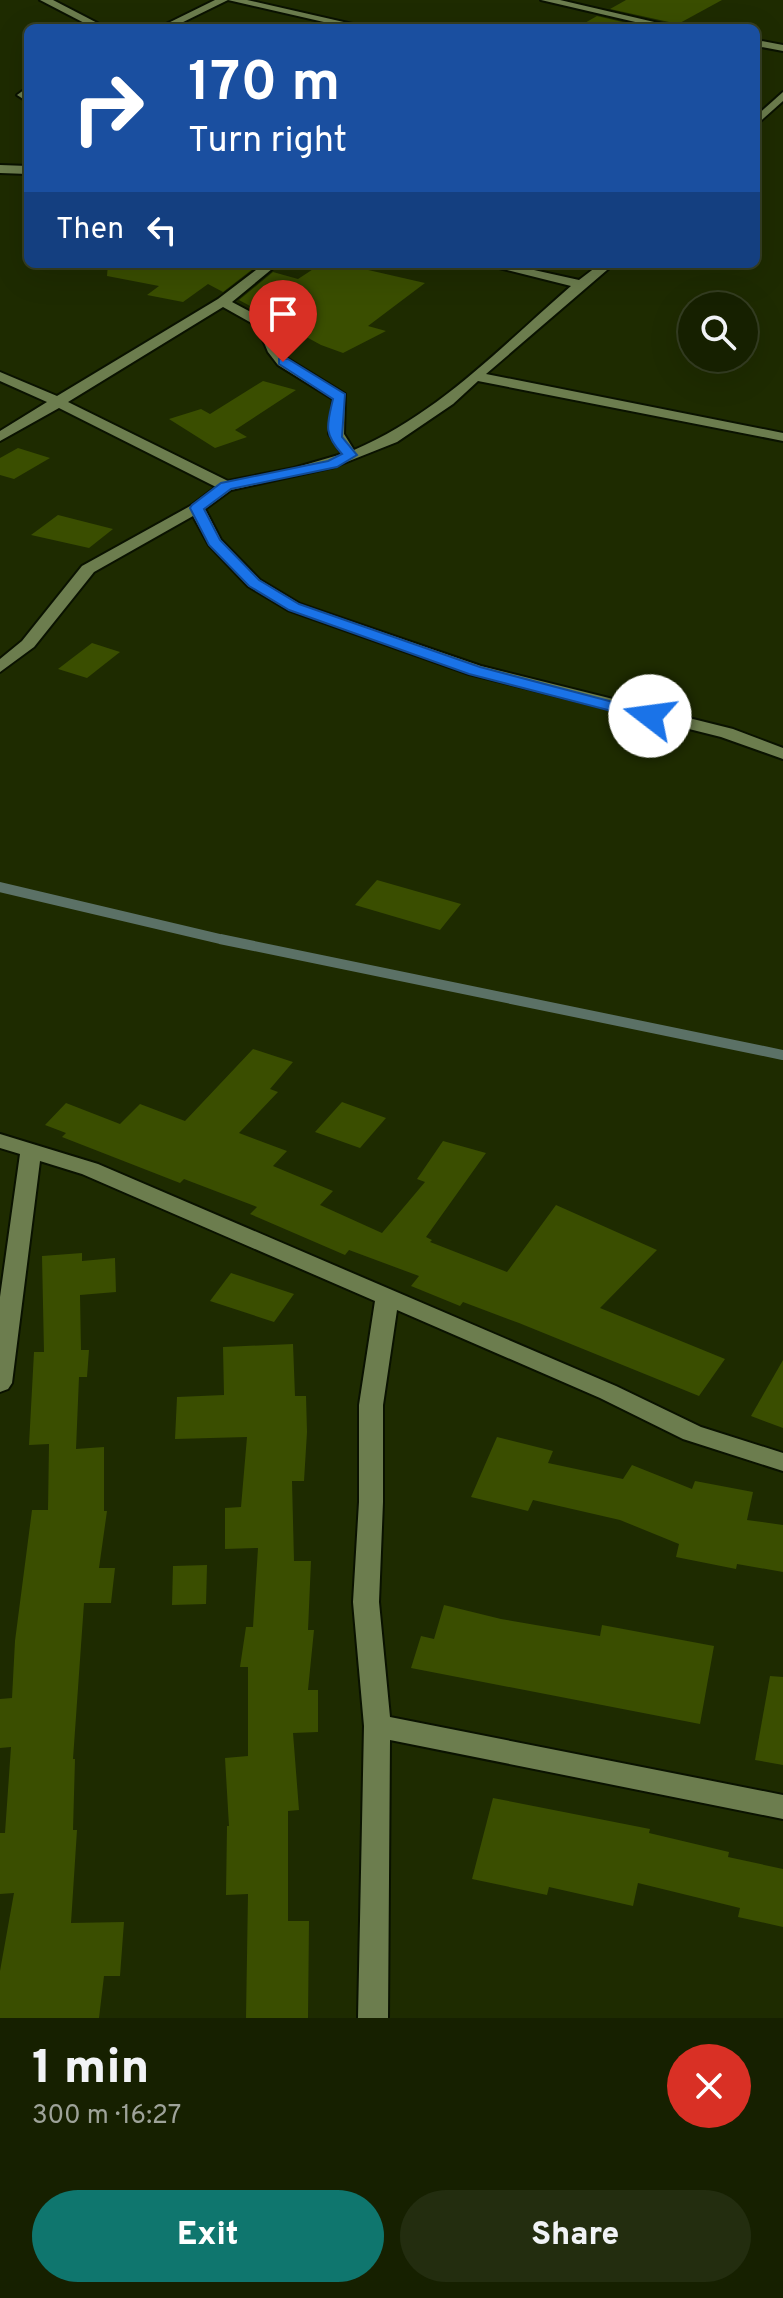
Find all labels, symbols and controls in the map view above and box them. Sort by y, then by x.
text: 170 m [188,50,340,120]
icon: right [56,56,160,160]
text: Turn right [188,119,347,165]
icon: left [140,208,184,252]
text: Then [56,212,124,249]
pin [249,280,317,362]
icon: arrive [261,292,305,336]
map controls [678,292,758,372]
button: search [678,292,758,372]
position arrow [608,674,692,758]
text: 1 min [32,2040,149,2100]
button: close [667,2044,751,2128]
text: 300 m · 16:27 [32,2100,181,2133]
button: Exit [32,2190,384,2282]
button: Share [400,2190,751,2282]

